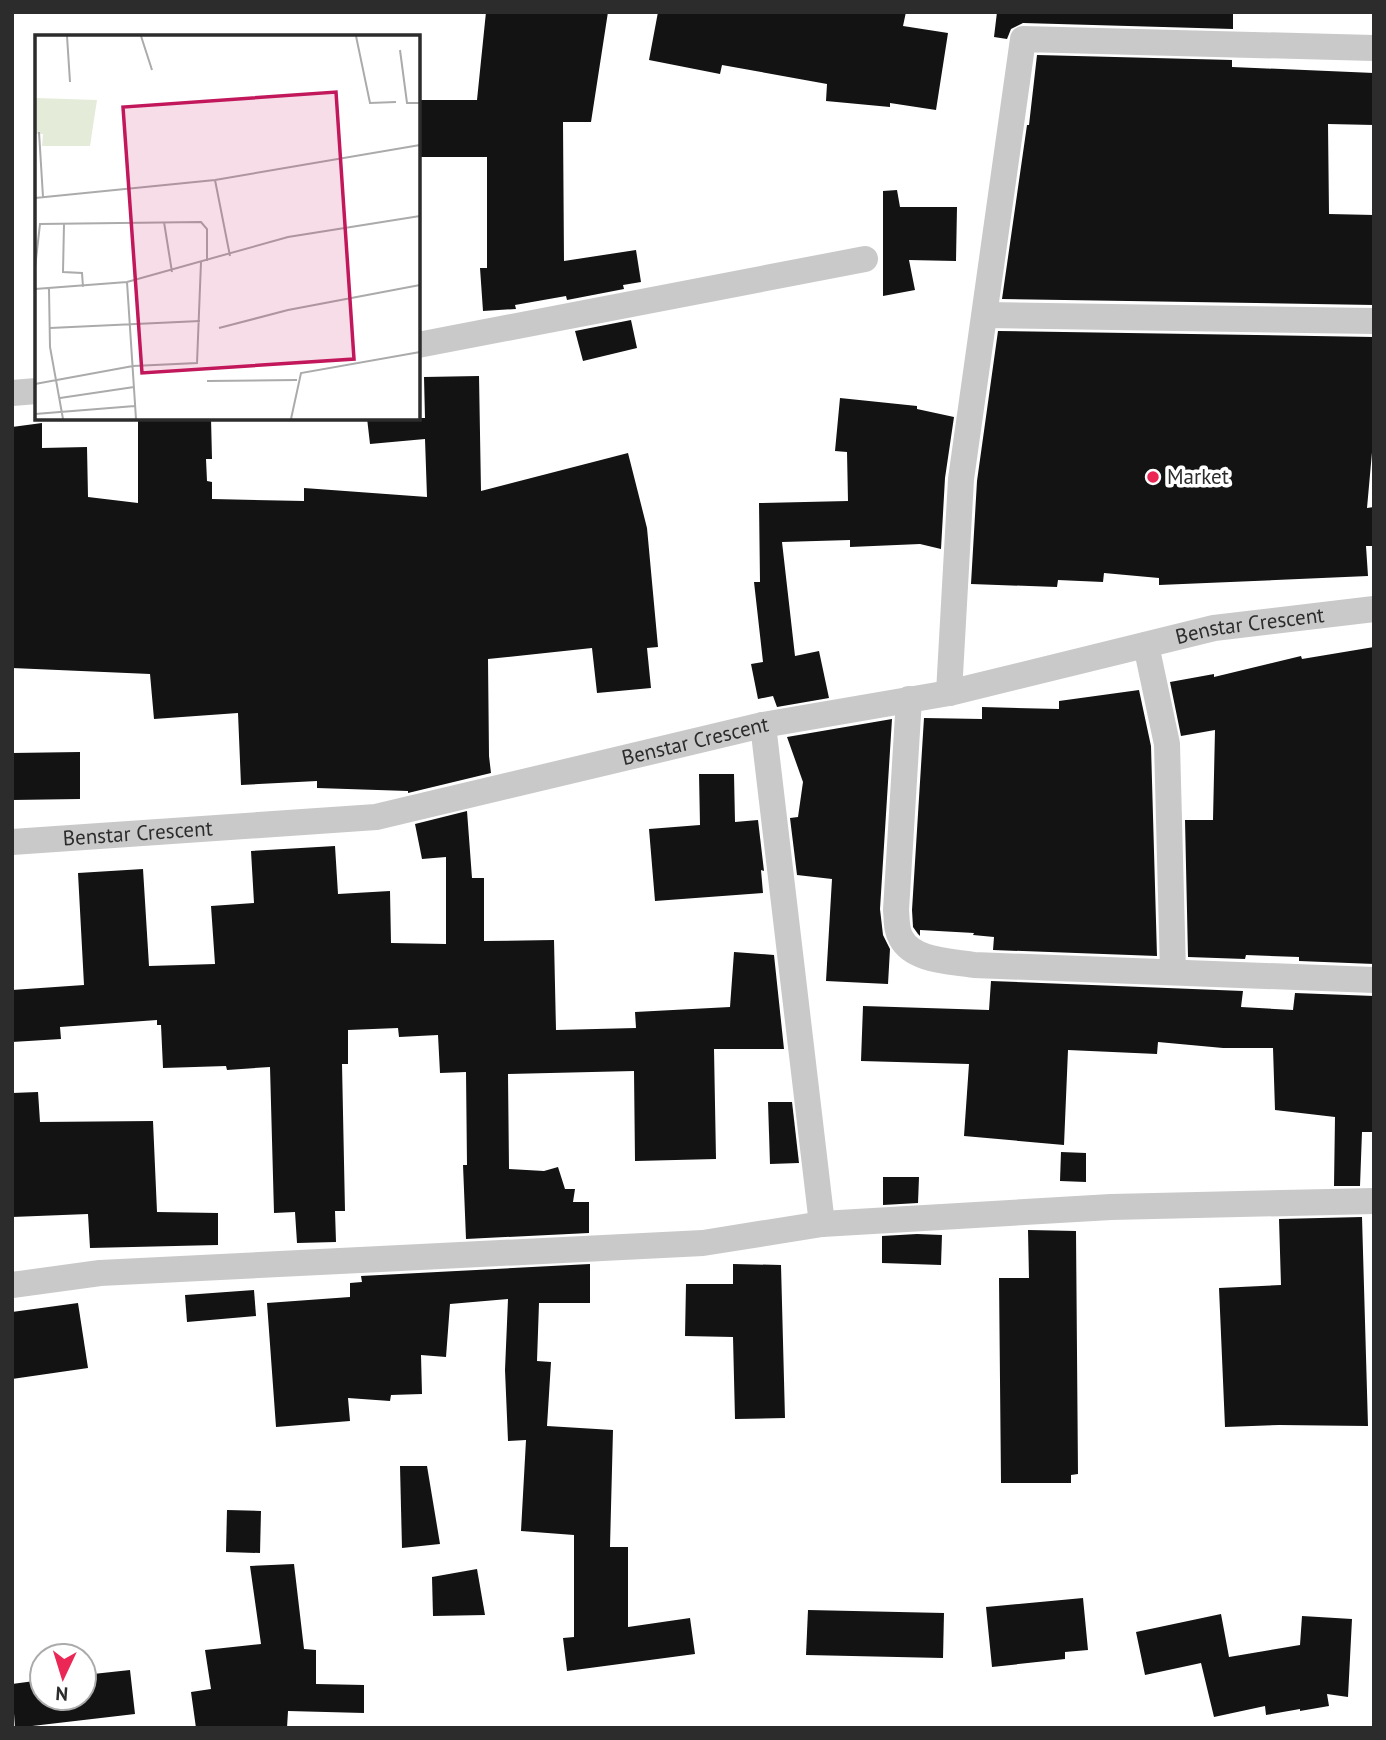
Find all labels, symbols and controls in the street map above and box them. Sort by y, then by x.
inset map [35,35,420,420]
place label: Market [1167,463,1229,490]
marker: Market [1145,469,1161,485]
street label: Benstar Crescent [1172,601,1326,650]
street label: Benstar Crescent [619,710,771,771]
street label: Benstar Crescent [62,814,214,851]
north arrow [28,1642,98,1712]
text: N [55,1682,69,1706]

